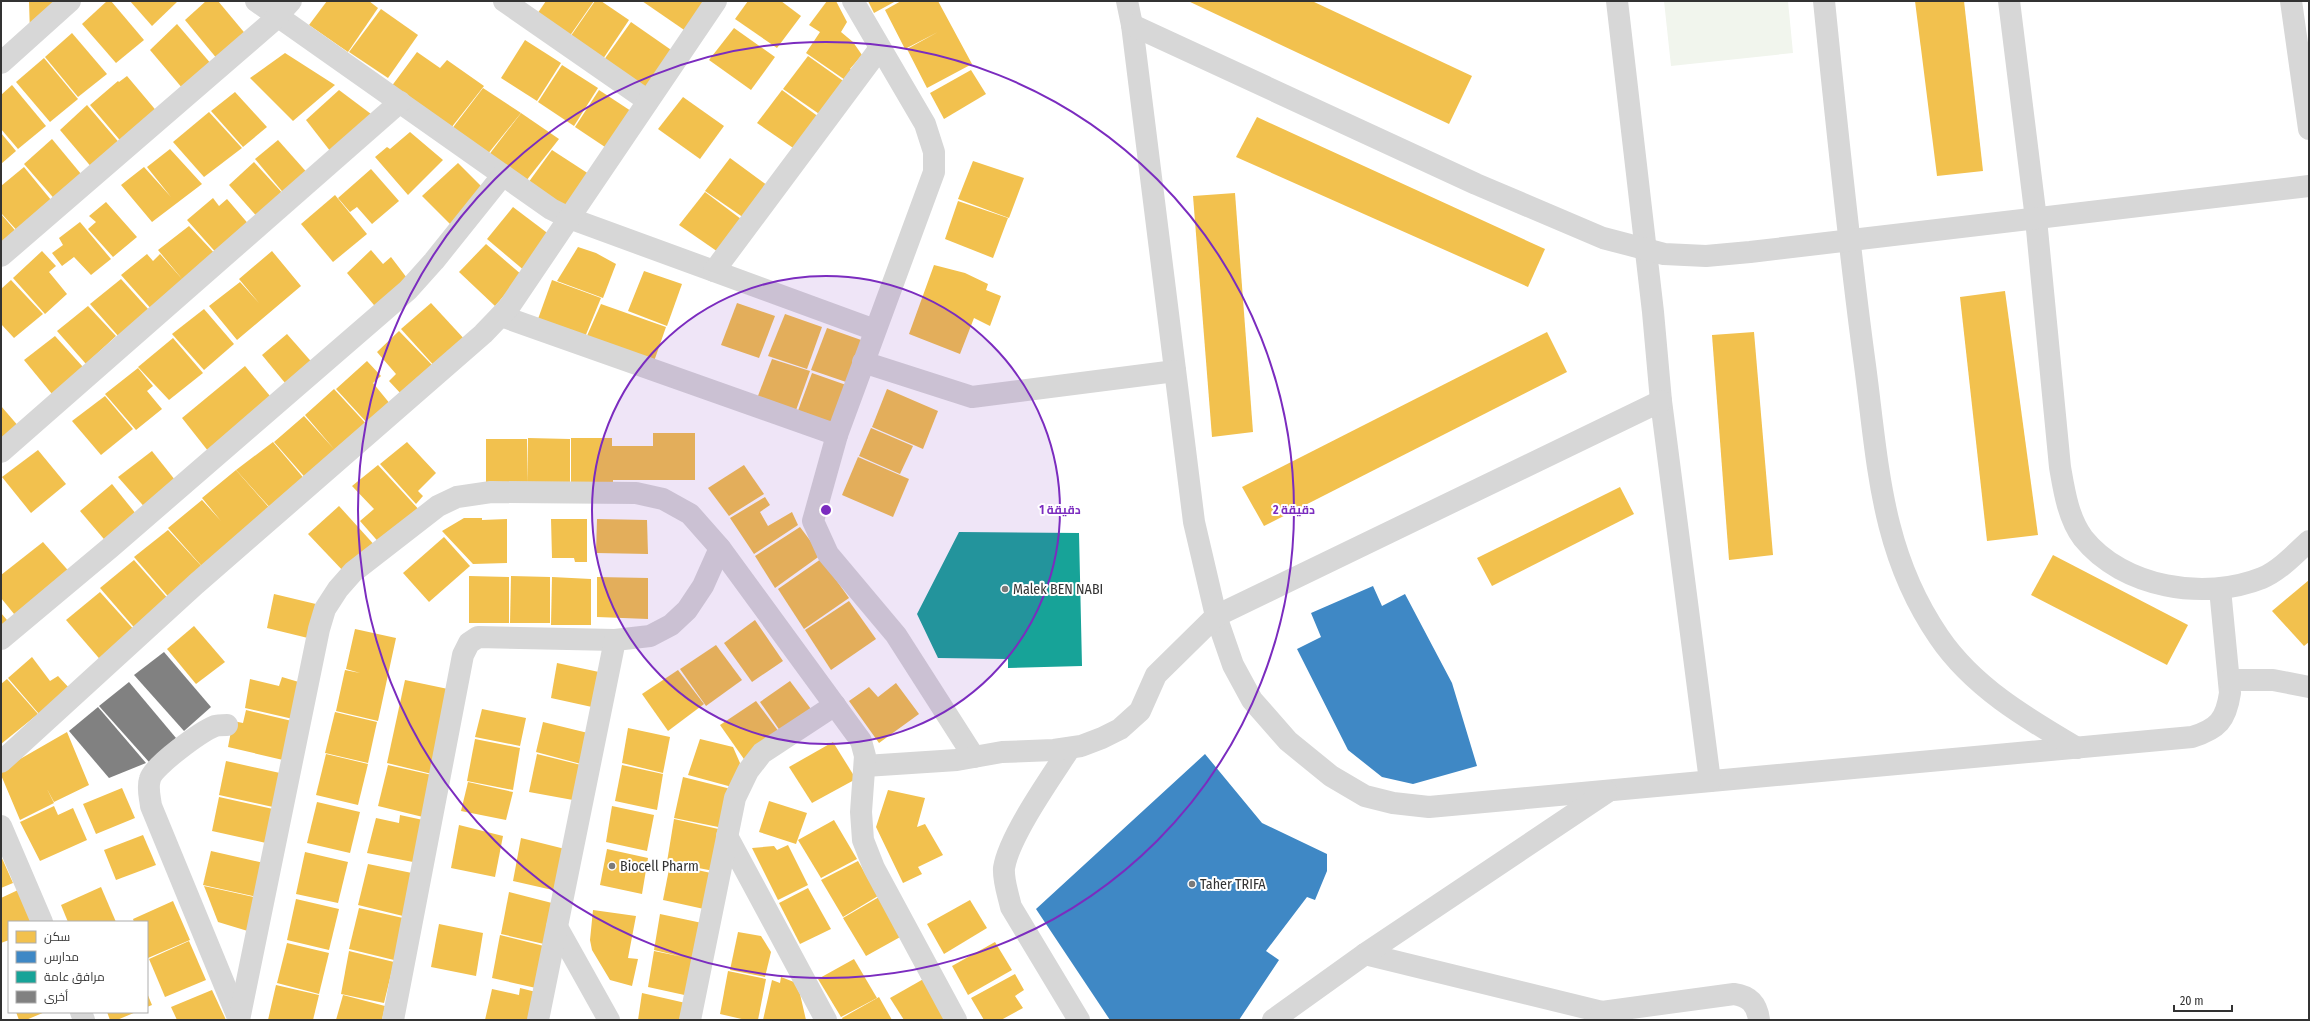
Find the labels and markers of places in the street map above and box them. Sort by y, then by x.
centre of rings [819,503,833,517]
place label: Malek BEN NABI [1013,581,1103,598]
marker: Malek BEN NABI [1000,584,1010,594]
place label: Biocell Pharm [620,858,699,875]
marker: Biocell Pharm [607,861,617,871]
place label: Taher TRIFA [1200,876,1266,893]
marker: Taher TRIFA [1187,879,1197,889]

